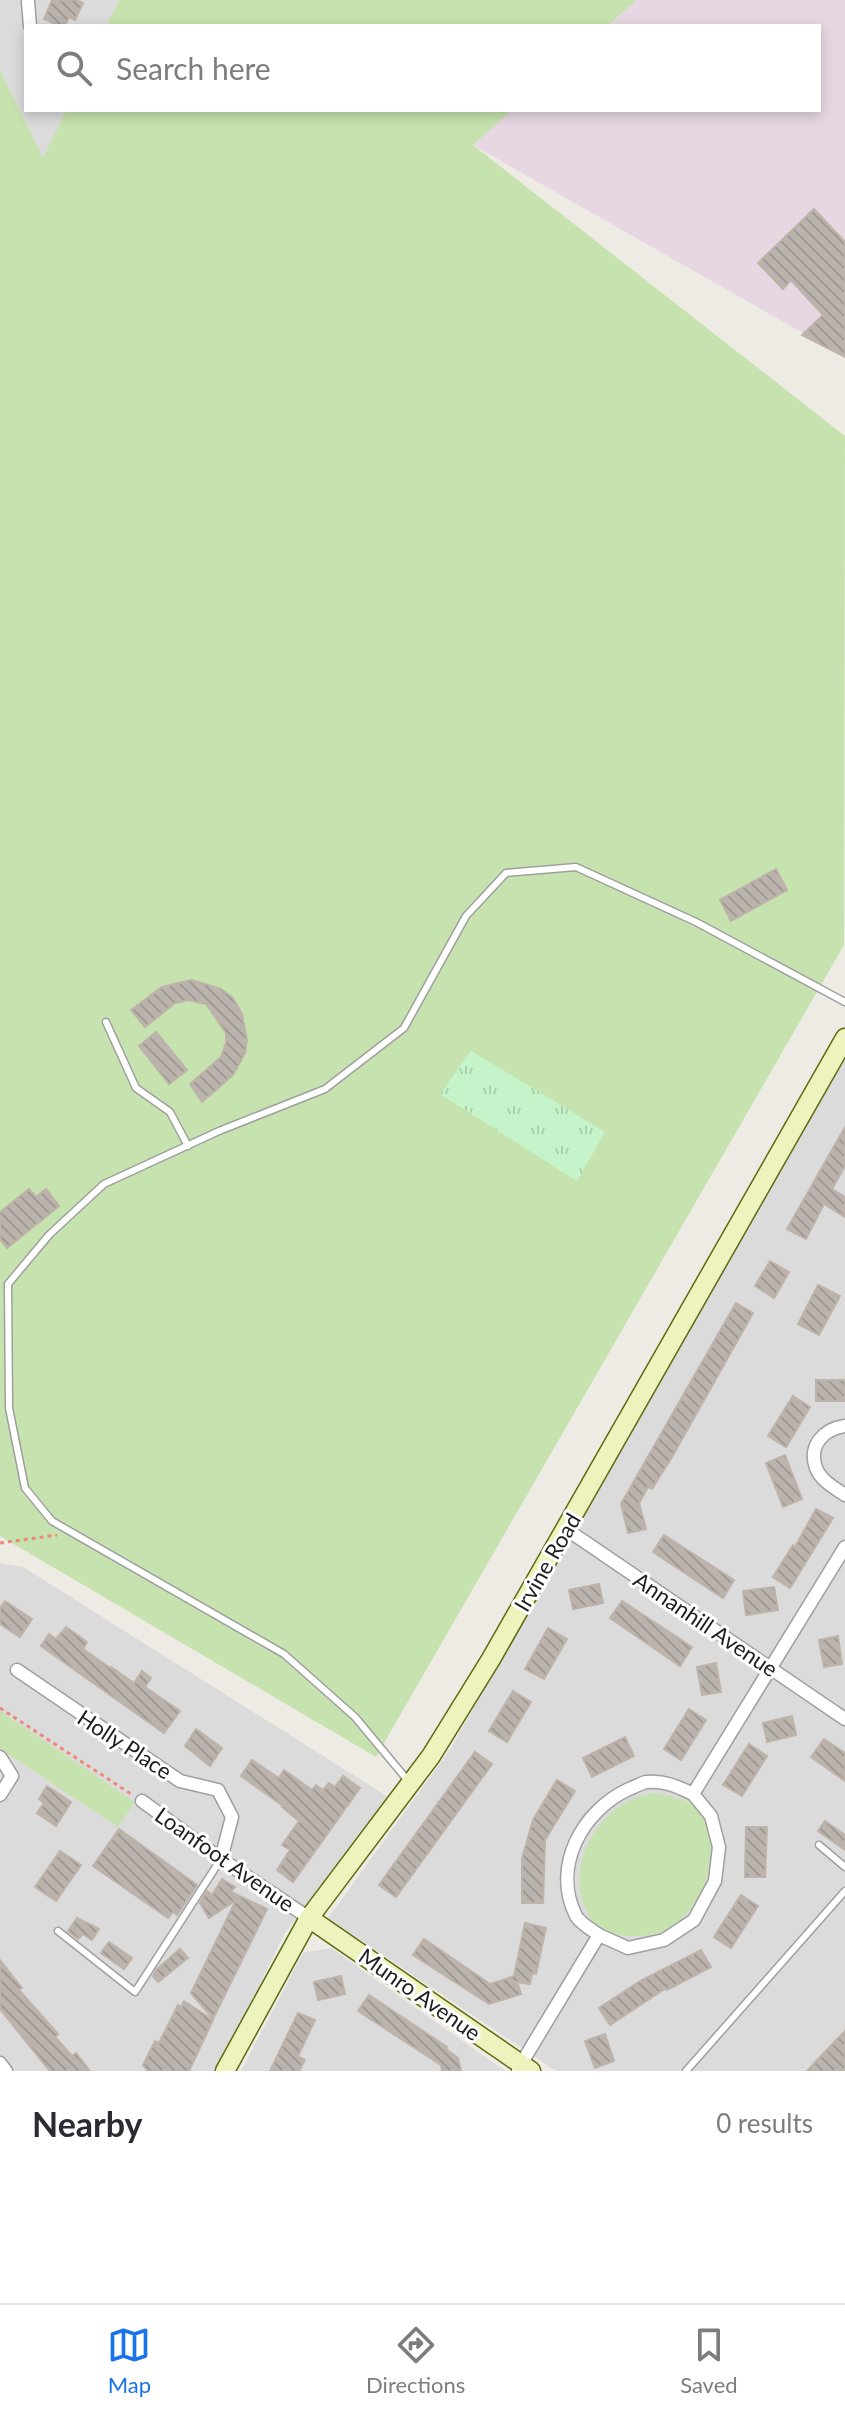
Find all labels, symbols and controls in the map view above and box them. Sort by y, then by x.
search box [24,24,821,112]
icon: search [52,46,96,90]
text: Search here [116,50,271,86]
street label: Irvine Road [508,1508,586,1616]
street label: Annanhill Avenue [629,1566,783,1682]
street label: Holly Place [73,1704,177,1784]
street label: Loanfoot Avenue [150,1801,300,1917]
street label: Munro Avenue [354,1942,486,2046]
text: Nearby [32,2103,143,2144]
text: 0 results [716,2107,813,2139]
tab: Map [107,2323,151,2398]
tab: Directions [366,2323,465,2398]
tab: Saved [680,2323,738,2398]

